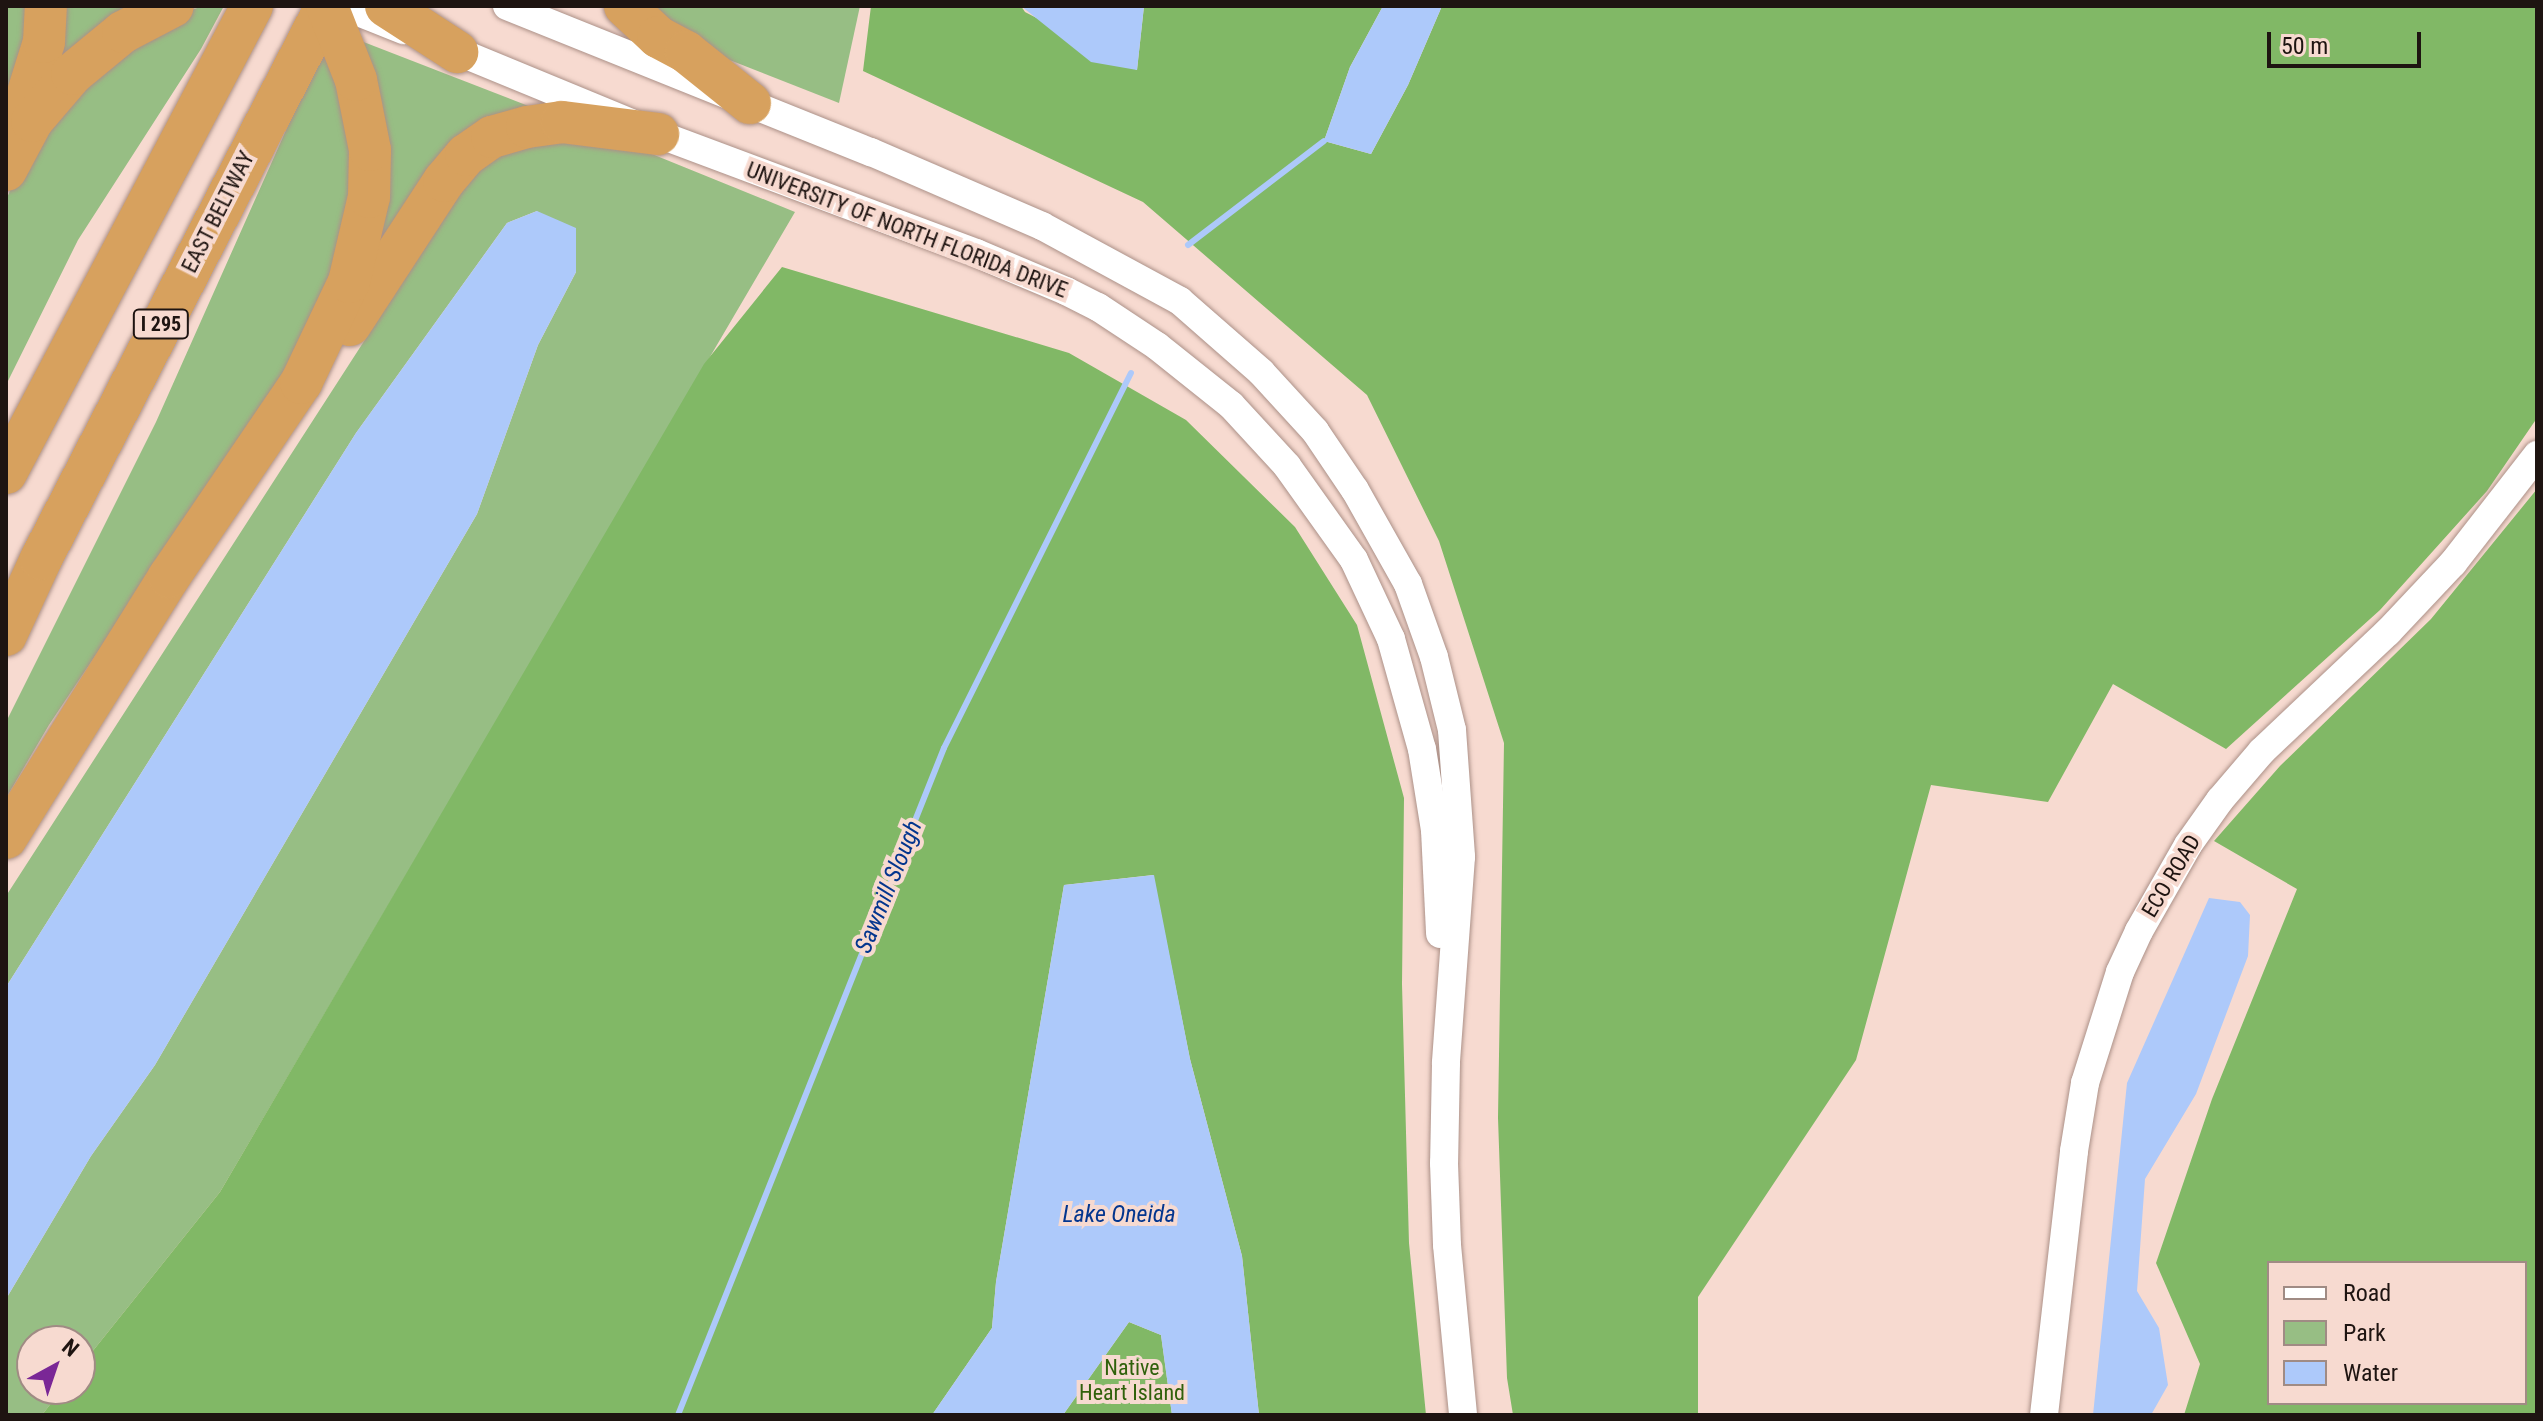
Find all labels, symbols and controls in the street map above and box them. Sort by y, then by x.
scale bar [2271,16,2425,66]
text: 50 m [2281,32,2328,60]
street label: EAST BELTWAY [176,147,260,277]
street label: UNIVERSITY OF NORTH FLORIDA DRIVE [743,156,1071,304]
road number: I 295 [131,308,191,340]
water label: Sawmill Slough [849,816,929,958]
street label: ECO ROAD [2136,830,2206,922]
water label: Lake Oneida [1062,1201,1176,1229]
legend [2267,1261,2527,1405]
text: Road [2343,1279,2391,1307]
text: Park [2343,1319,2386,1347]
north arrow [16,1325,96,1405]
text: N [57,1334,84,1362]
park label: Native Heart Island [1079,1354,1185,1406]
text: Water [2343,1359,2398,1387]

